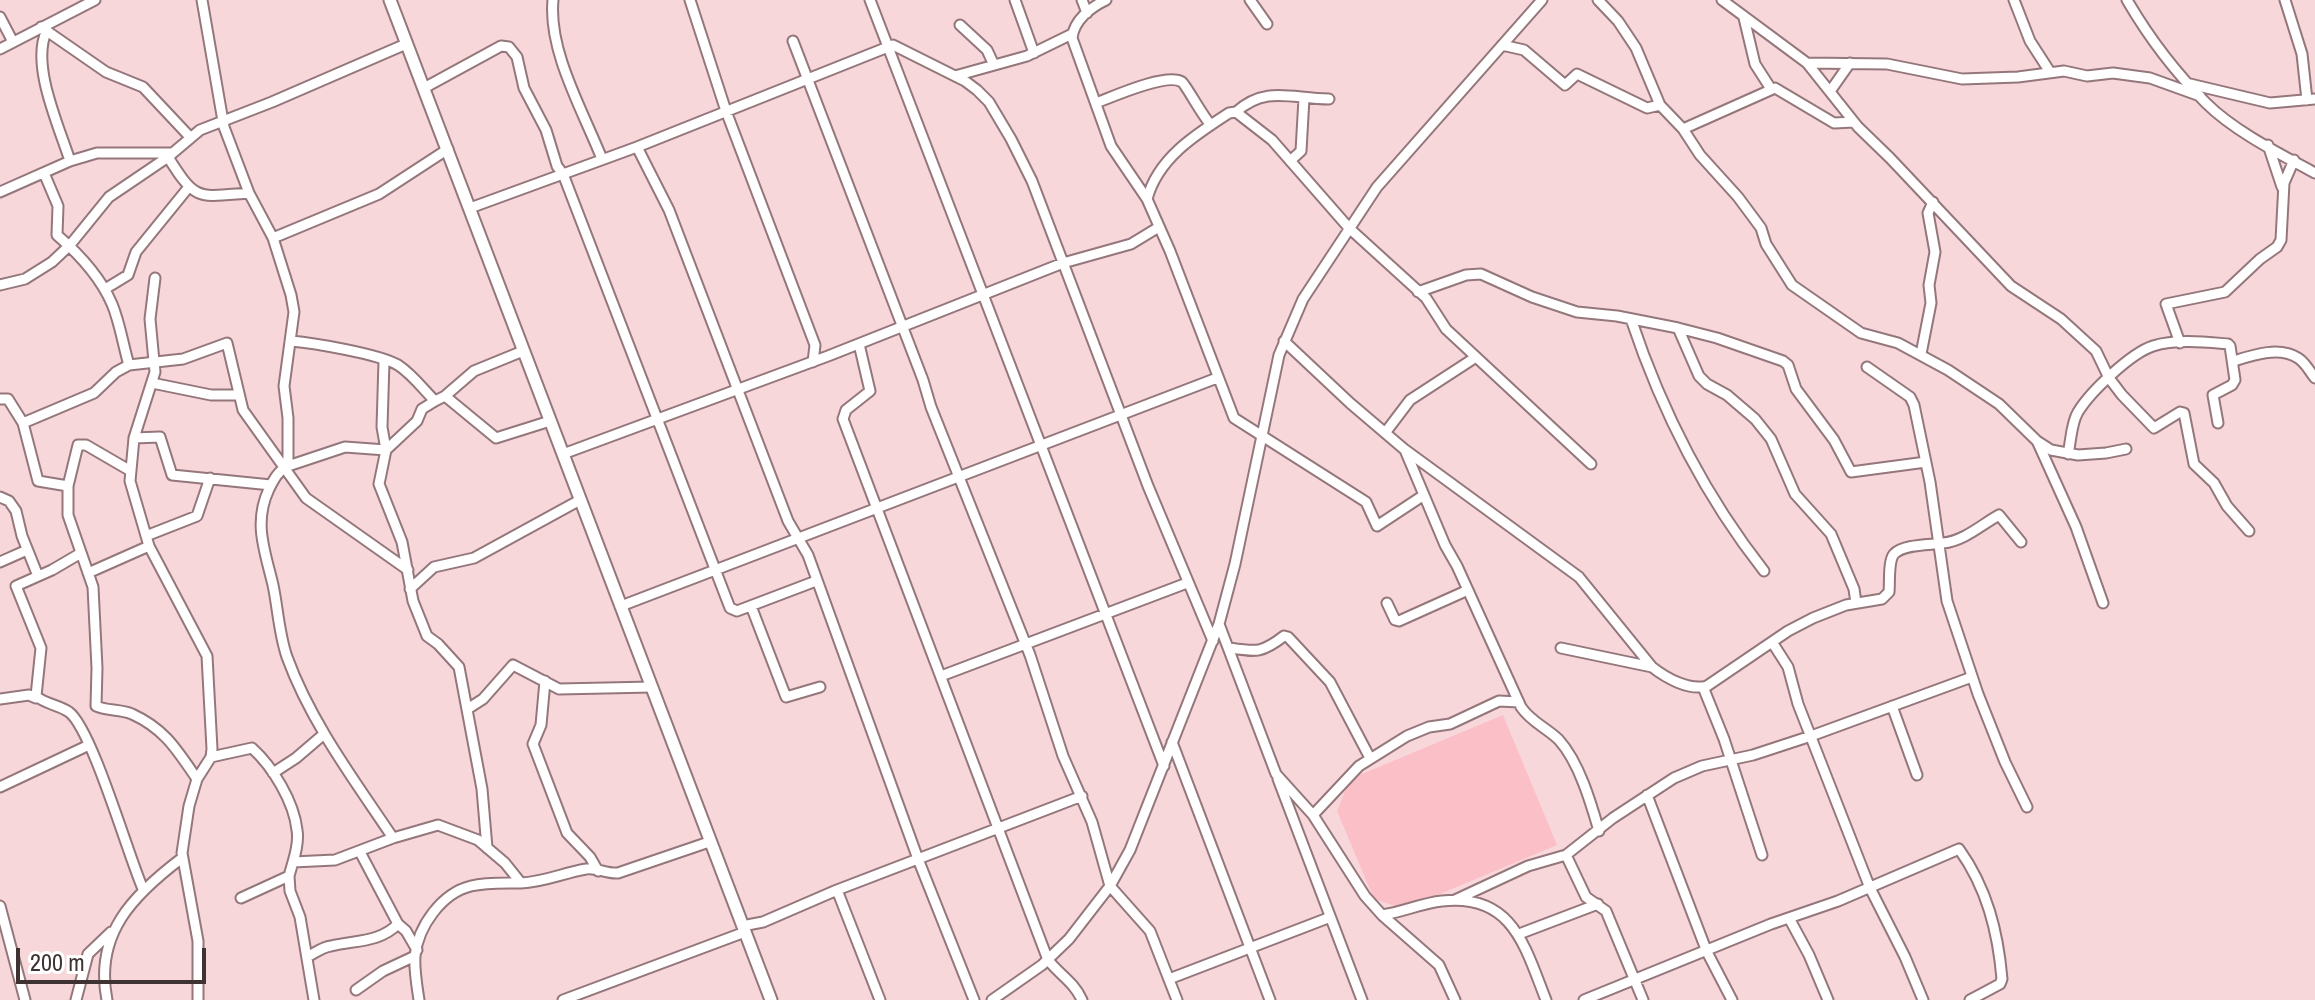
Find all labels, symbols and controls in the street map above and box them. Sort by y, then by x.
scale bar [20,932,210,982]
text: 200 m [30,946,85,978]

